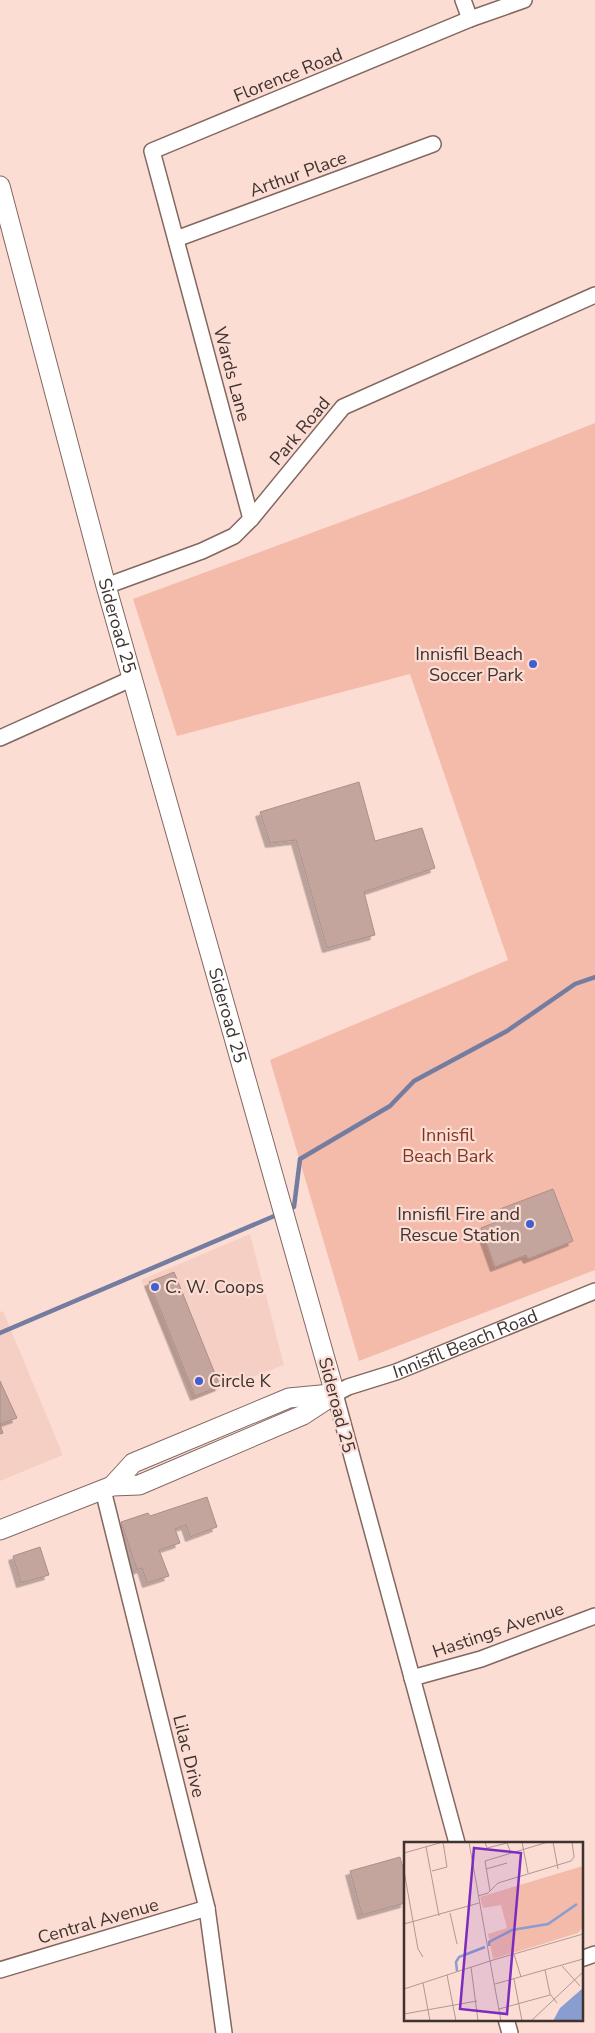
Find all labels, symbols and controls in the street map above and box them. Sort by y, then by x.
street label: Florence Road [230,42,346,108]
street label: Arthur Place [246,145,350,203]
street label: Wards Lane [208,324,256,424]
street label: Park Road [264,392,336,470]
street label: Sideroad 25 [92,575,142,676]
place label: Innisfil Beach Soccer Park [415,642,524,687]
marker: Innisfil Beach Soccer Park [527,658,539,670]
street label: Sideroad 25 [203,965,253,1066]
park label: Innisfil Beach Bark [402,1123,495,1168]
place label: Innisfil Fire and Rescue Station [397,1202,520,1247]
marker: Innisfil Fire and Rescue Station [524,1218,536,1230]
place label: C. W. Coops [165,1275,264,1299]
marker: C. W. Coops [149,1281,161,1293]
street label: Innisfil Beach Road [390,1304,541,1384]
street label: Sideroad 25 [313,1355,361,1455]
place label: Circle K [209,1369,271,1393]
marker: Circle K [193,1375,205,1387]
street label: Hastings Avenue [429,1596,567,1664]
street label: Lilac Drive [167,1712,211,1800]
inset map [404,1842,582,2020]
street label: Central Avenue [35,1892,161,1950]

